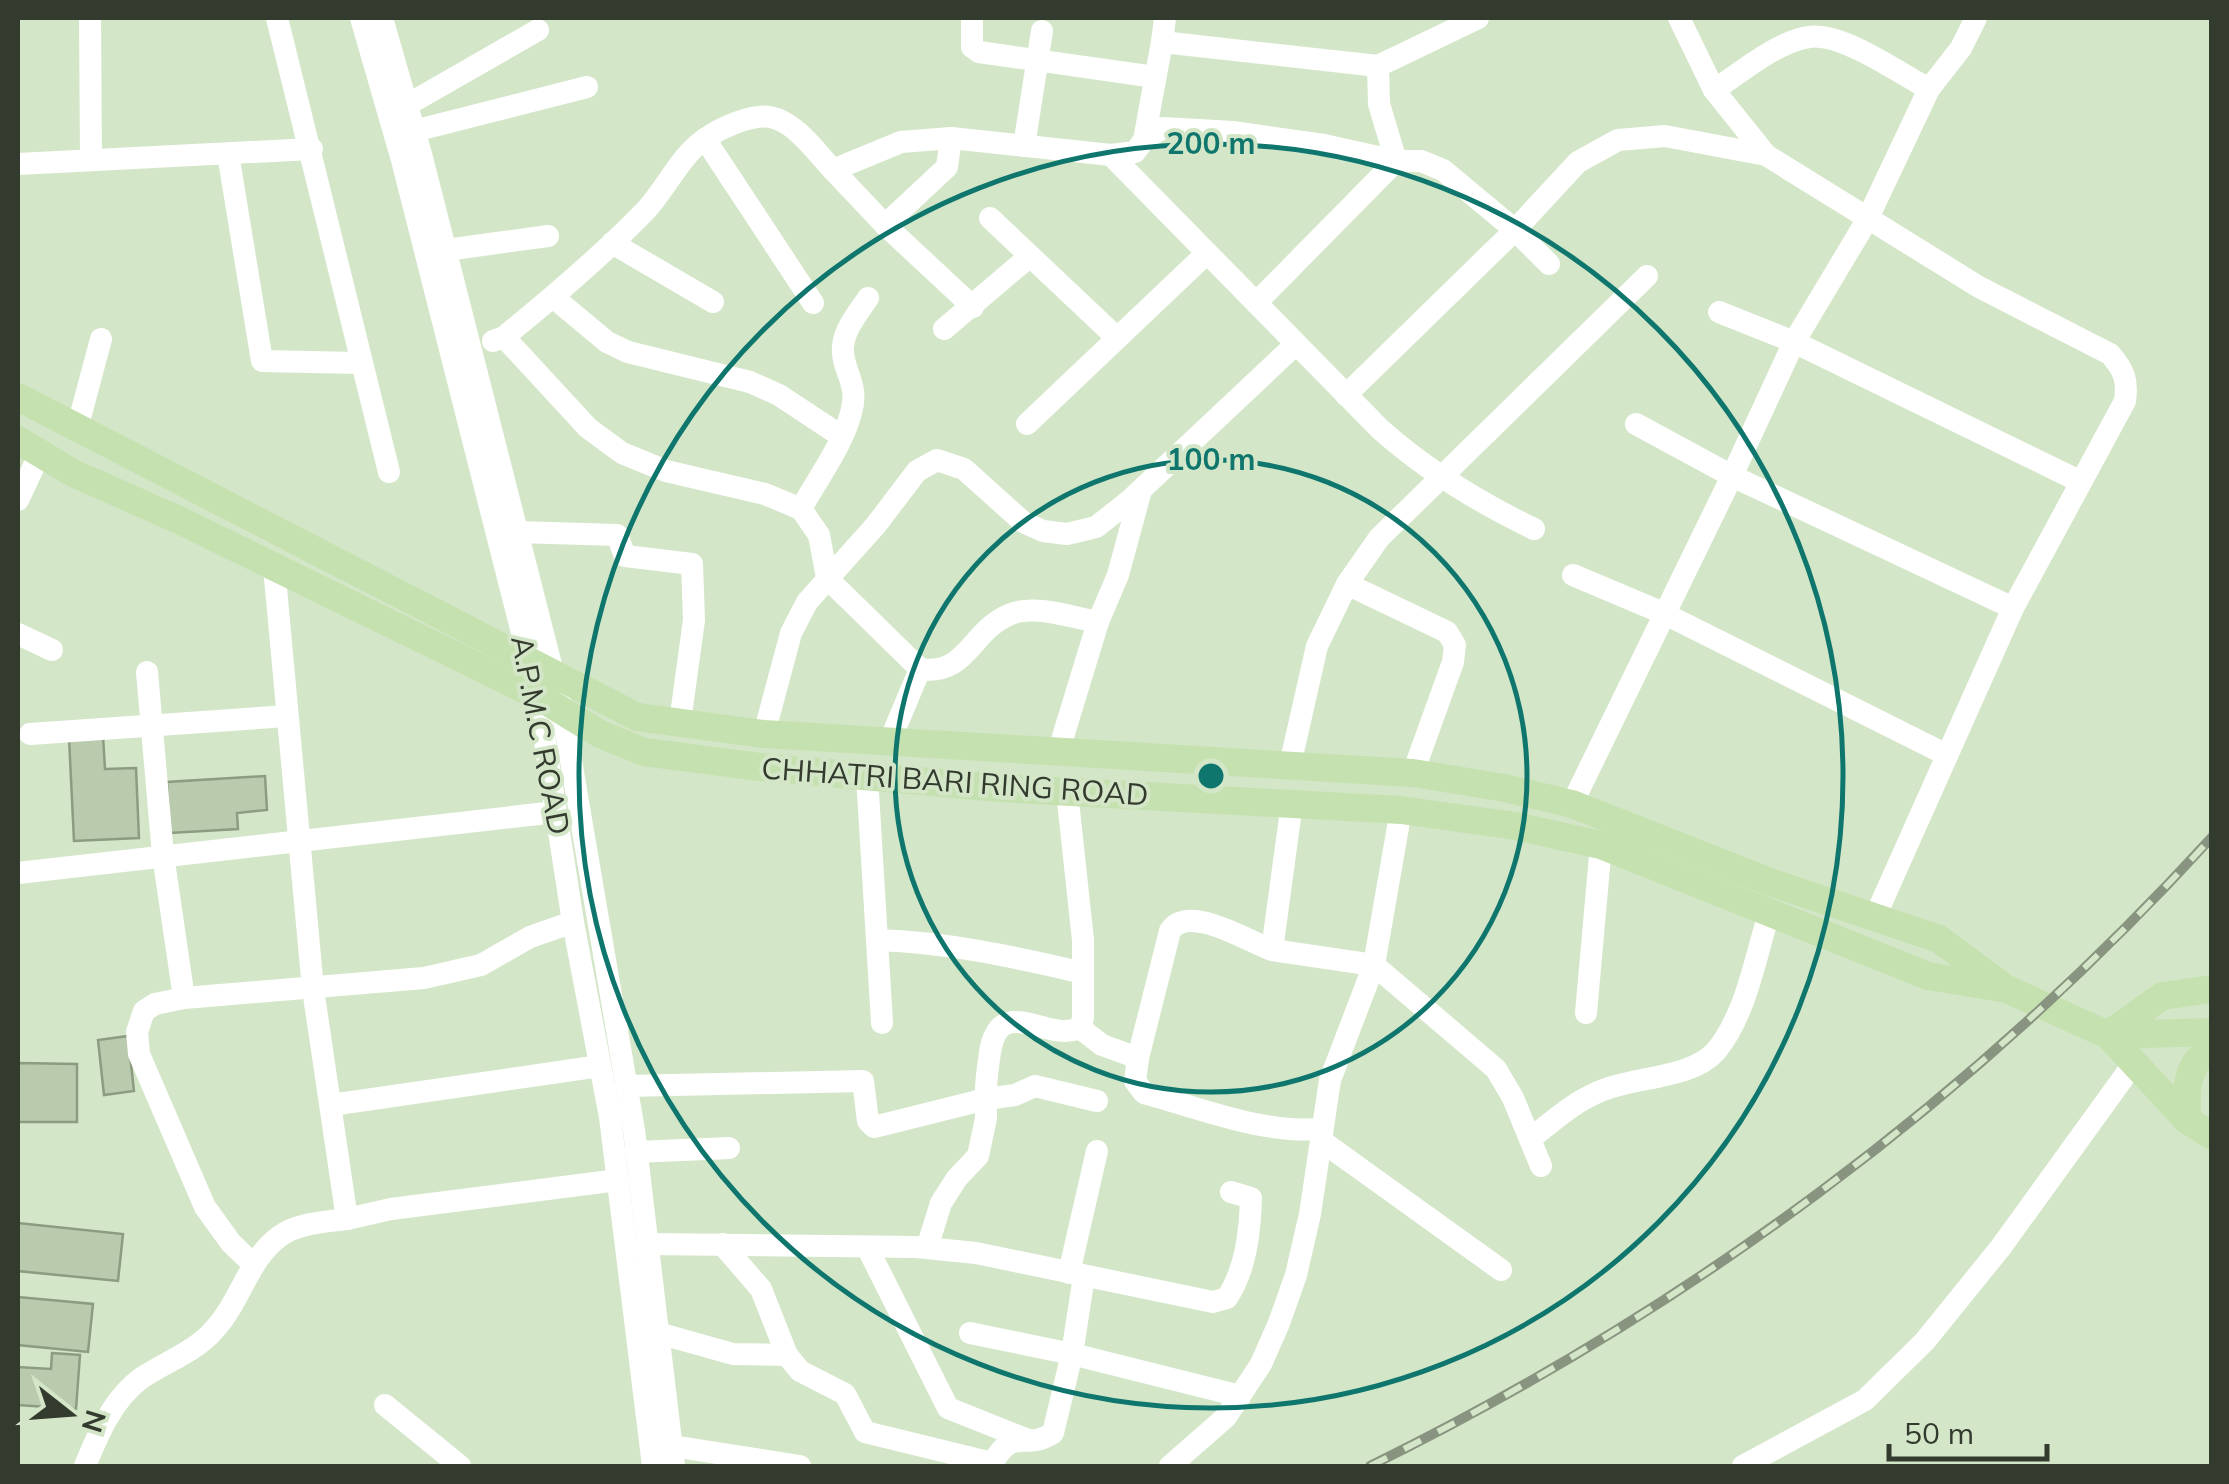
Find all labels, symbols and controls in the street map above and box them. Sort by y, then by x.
text: 200 m [1166,124,1256,162]
text: 100 m [1166,440,1256,478]
street label: A.P.M.C ROAD [503,632,579,838]
street label: CHHATRI BARI RING ROAD [760,749,1150,813]
centre of rings [1193,758,1229,794]
north arrow [20,1364,120,1464]
scale bar [1889,1399,2046,1461]
text: N [75,1406,114,1437]
text: 50 m [1904,1414,1974,1452]

